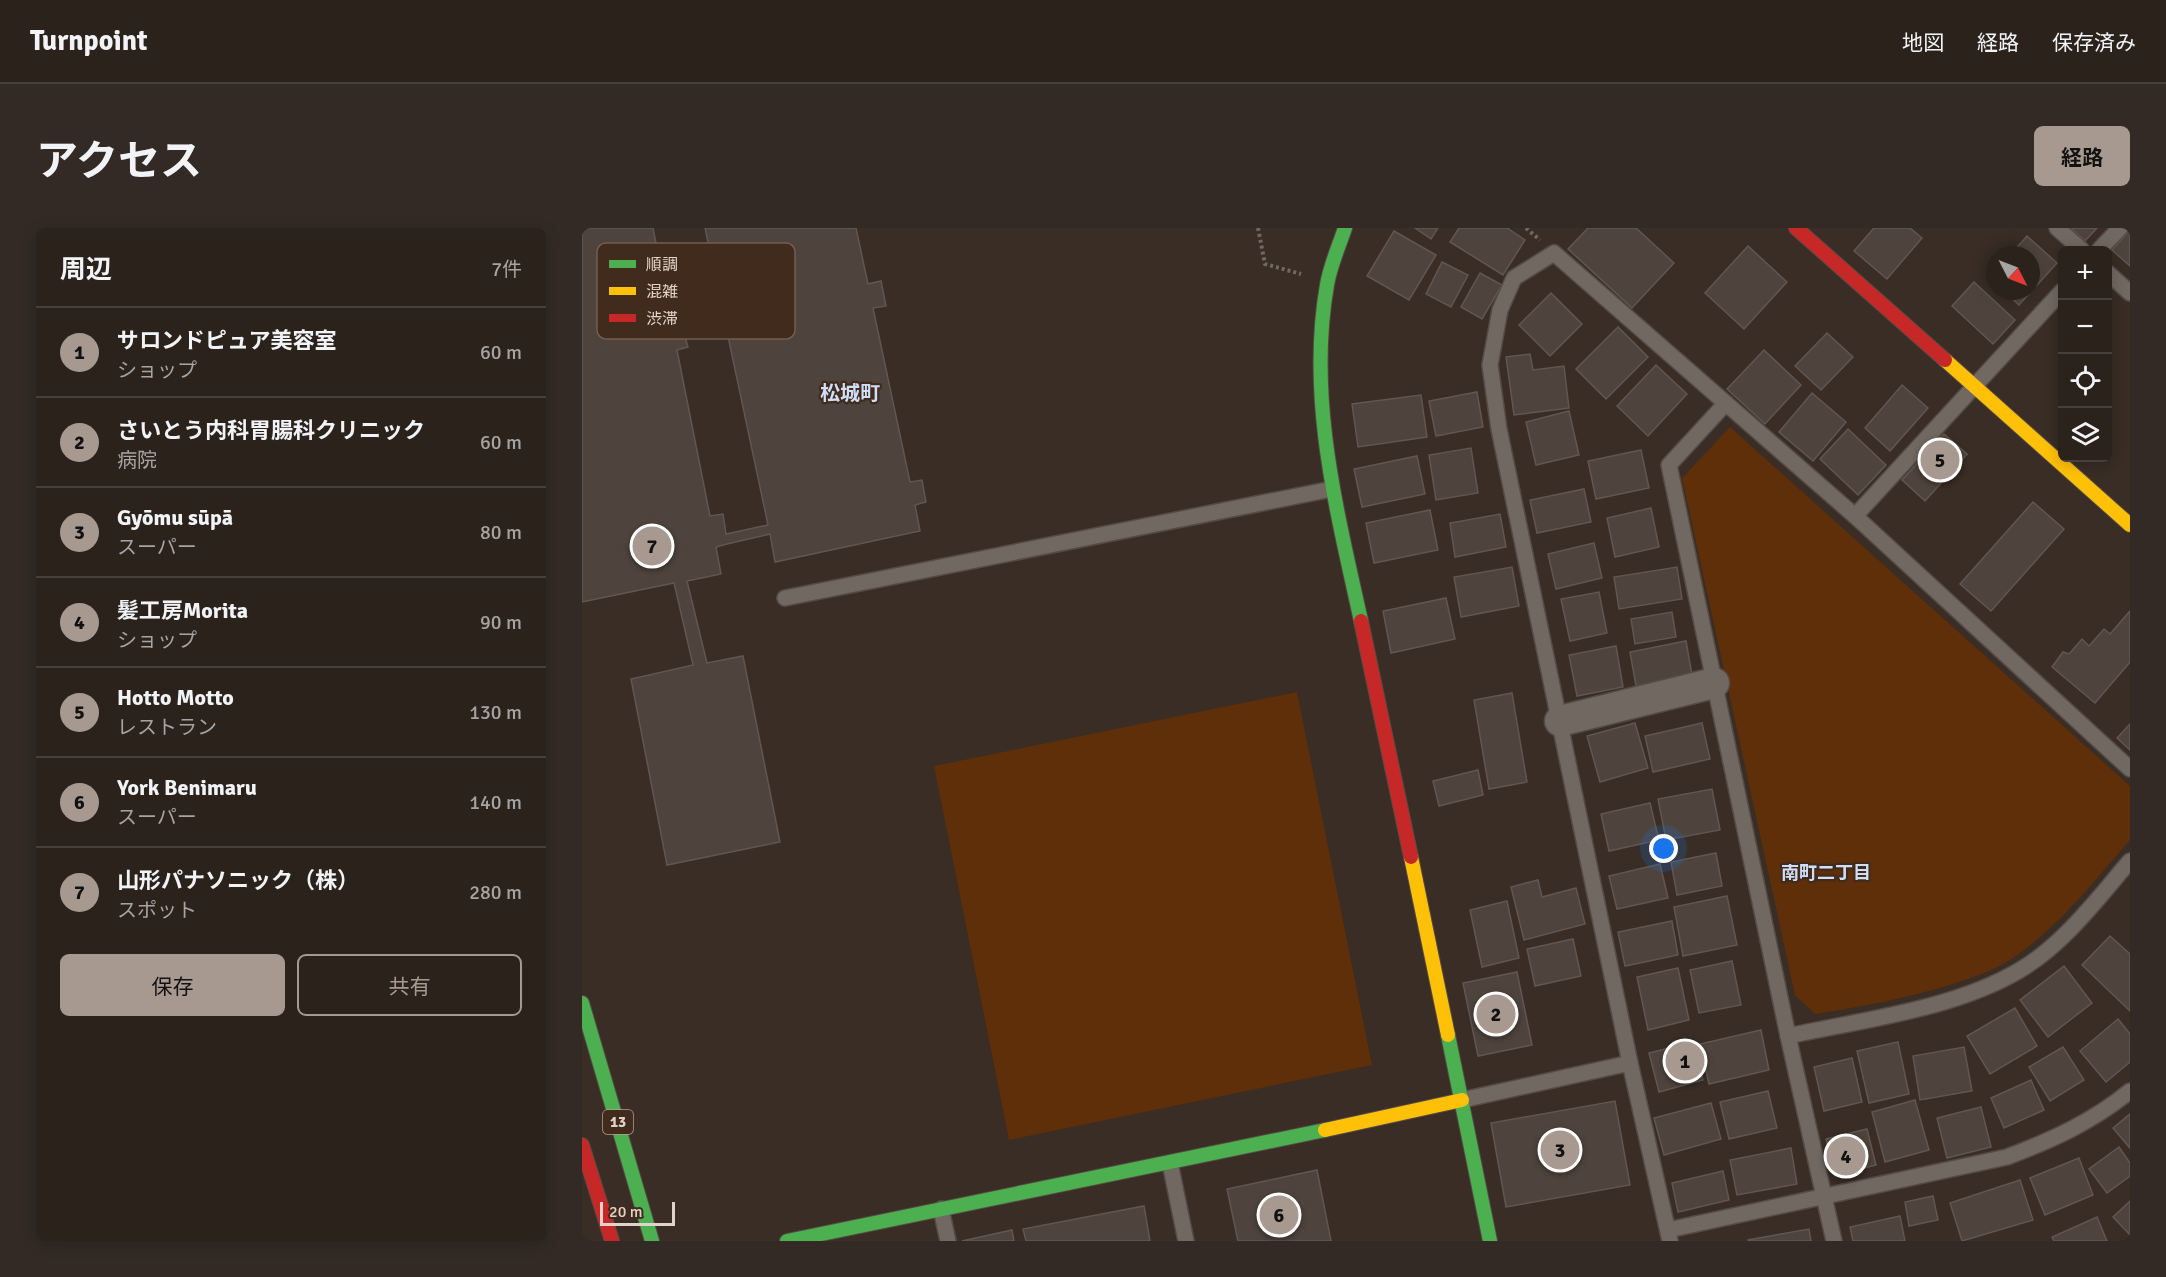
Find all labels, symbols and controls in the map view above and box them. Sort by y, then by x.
text: Turnpoint [30,24,147,58]
text: 地図 [1902,30,1944,56]
text: 経路 [1977,30,2019,56]
text: 保存済み [2052,30,2136,56]
button: 経路 [2034,126,2130,186]
text: アクセス [36,136,202,187]
legend [597,243,795,339]
north arrow [1986,246,2040,300]
map controls [2058,246,2112,462]
button: + [2058,246,2112,300]
text: 周辺 [60,254,112,286]
text: 順調 [646,255,678,275]
text: 7件 [491,257,522,282]
text: 混雑 [646,282,678,302]
button: − [2058,300,2112,354]
text: 渋滞 [646,309,678,329]
text: サロンドピュア美容室 [117,327,337,354]
text: 1 [74,340,85,365]
text: 60 m [480,340,522,365]
button: locate [2058,354,2112,408]
text: ショップ [117,358,197,383]
district label: 松城町 [820,381,880,406]
button: layers [2058,408,2112,462]
text: さいとう内科胃腸科クリニック [117,417,425,444]
text: 2 [74,430,85,455]
text: 60 m [480,430,522,455]
pin: 5 [1920,438,1960,482]
text: 病院 [117,448,157,473]
text: Gyōmu sūpā [117,504,233,531]
text: 3 [74,520,85,545]
text: 80 m [480,520,522,545]
pin: 7 [632,524,672,568]
text: スーパー [117,535,197,560]
text: 髪工房Morita [117,597,248,624]
text: 4 [74,610,85,635]
text: 90 m [480,610,522,635]
text: ショップ [117,628,197,653]
text: Hotto Motto [117,684,234,711]
text: 5 [74,700,85,725]
text: 130 m [469,700,522,725]
text: レストラン [117,715,217,740]
text: York Benimaru [117,774,257,801]
text: 6 [74,790,85,815]
text: 140 m [469,790,522,815]
text: スーパー [117,805,197,830]
your location [1649,834,1678,863]
district label: 南町二丁目 [1781,862,1871,884]
text: 山形パナソニック（株） [117,867,359,894]
text: 7 [74,880,85,905]
text: 280 m [469,880,522,905]
text: スポット [117,898,197,923]
button: 保存 [60,954,285,1016]
button: 共有 [297,954,522,1016]
pin: 2 [1476,992,1516,1036]
pin: 1 [1666,1038,1704,1084]
road number: 13 [603,1110,633,1134]
pin: 3 [1540,1128,1580,1172]
pin: 4 [1826,1134,1866,1178]
pin: 6 [1260,1192,1298,1238]
scale bar [600,1199,675,1226]
text: 20 m [609,1202,643,1222]

